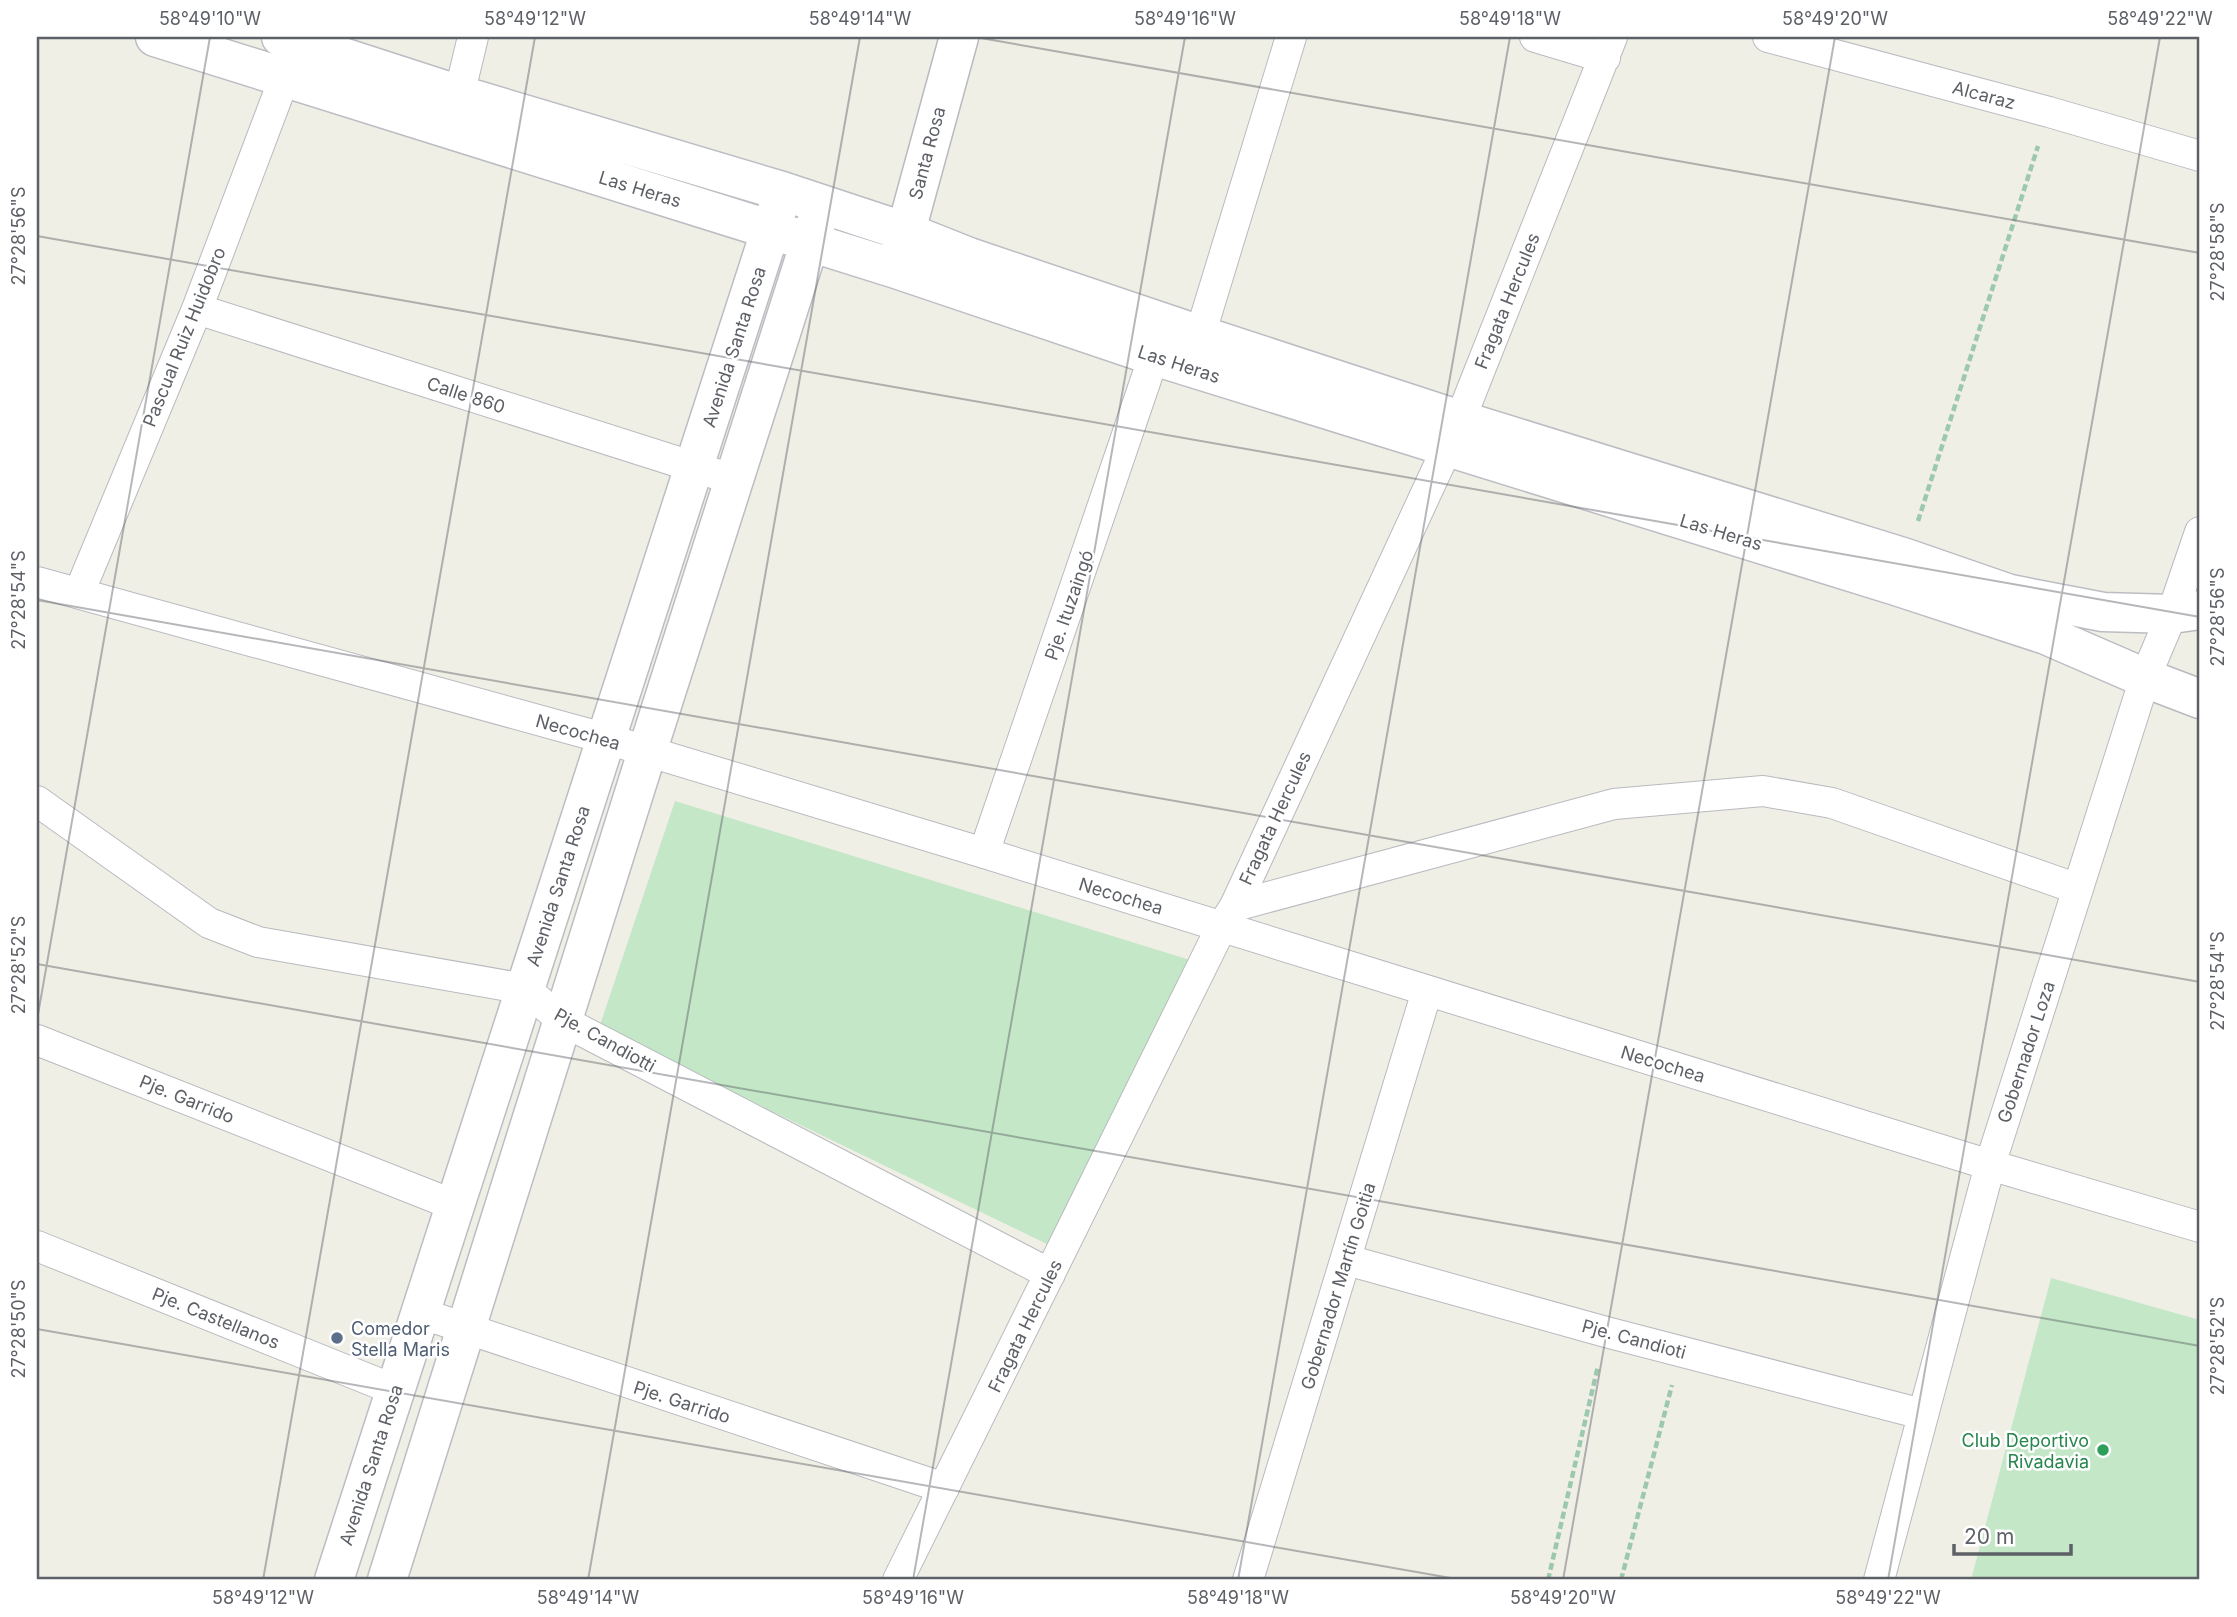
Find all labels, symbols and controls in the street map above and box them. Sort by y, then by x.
text: 58°49'10"W [159,8,261,29]
text: 58°49'12"W [484,8,586,29]
text: 58°49'14"W [809,8,911,29]
text: 58°49'16"W [1134,8,1236,29]
text: 58°49'18"W [1459,8,1561,29]
text: 58°49'20"W [1782,8,1888,29]
text: 58°49'22"W [2107,8,2213,29]
street label: Alcaraz [1950,77,2018,113]
street label: Santa Rosa [905,104,949,202]
street label: Las Heras [596,167,684,211]
text: 27°28'56"S [8,187,29,285]
text: 27°28'58"S [2207,203,2228,301]
street label: Fragata Hercules [1470,230,1544,372]
street label: Pascual Ruiz Huidobro [138,244,230,430]
street label: Avenida Santa Rosa [698,264,770,430]
street label: Las Heras [1135,341,1223,387]
street label: Calle 860 [424,372,508,418]
street label: Las Heras [1677,510,1765,554]
street label: Pje. Ituzaingó [1040,547,1098,663]
text: 27°28'54"S [8,550,29,650]
text: 27°28'56"S [2207,568,2228,666]
street label: Necochea [533,710,623,754]
street label: Fragata Hercules [1235,748,1315,888]
street label: Avenida Santa Rosa [522,803,594,969]
street label: Necochea [1076,873,1166,919]
text: 27°28'52"S [8,916,29,1014]
text: 27°28'54"S [2207,931,2228,1031]
street label: Gobernador Loza [1993,978,2059,1126]
street label: Pje. Candiotti [551,1004,659,1076]
street label: Necochea [1618,1041,1708,1087]
street label: Pje. Garrido [137,1070,237,1128]
street label: Gobernador Martín Goitia [1296,1180,1380,1392]
street label: Fragata Hercules [984,1256,1066,1396]
text: 27°28'50"S [8,1279,29,1379]
street label: Pje. Castellanos [149,1283,283,1353]
text: 27°28'52"S [2207,1297,2228,1395]
street label: Pje. Candioti [1580,1315,1688,1363]
place label: Comedor Stella Maris [351,1318,450,1360]
marker: Comedor Stella Maris [329,1330,345,1346]
street label: Pje. Garrido [631,1376,733,1428]
street label: Avenida Santa Rosa [335,1382,407,1548]
place label: Club Deportivo Rivadavia [1962,1430,2089,1472]
marker: Club Deportivo Rivadavia [2095,1442,2111,1458]
scale bar [1954,1512,2071,1556]
text: 20 m [1964,1524,2014,1549]
text: 58°49'12"W [212,1587,314,1608]
text: 58°49'14"W [537,1587,639,1608]
text: 58°49'16"W [862,1587,964,1608]
text: 58°49'18"W [1187,1587,1289,1608]
text: 58°49'20"W [1510,1587,1616,1608]
text: 58°49'22"W [1835,1587,1941,1608]

